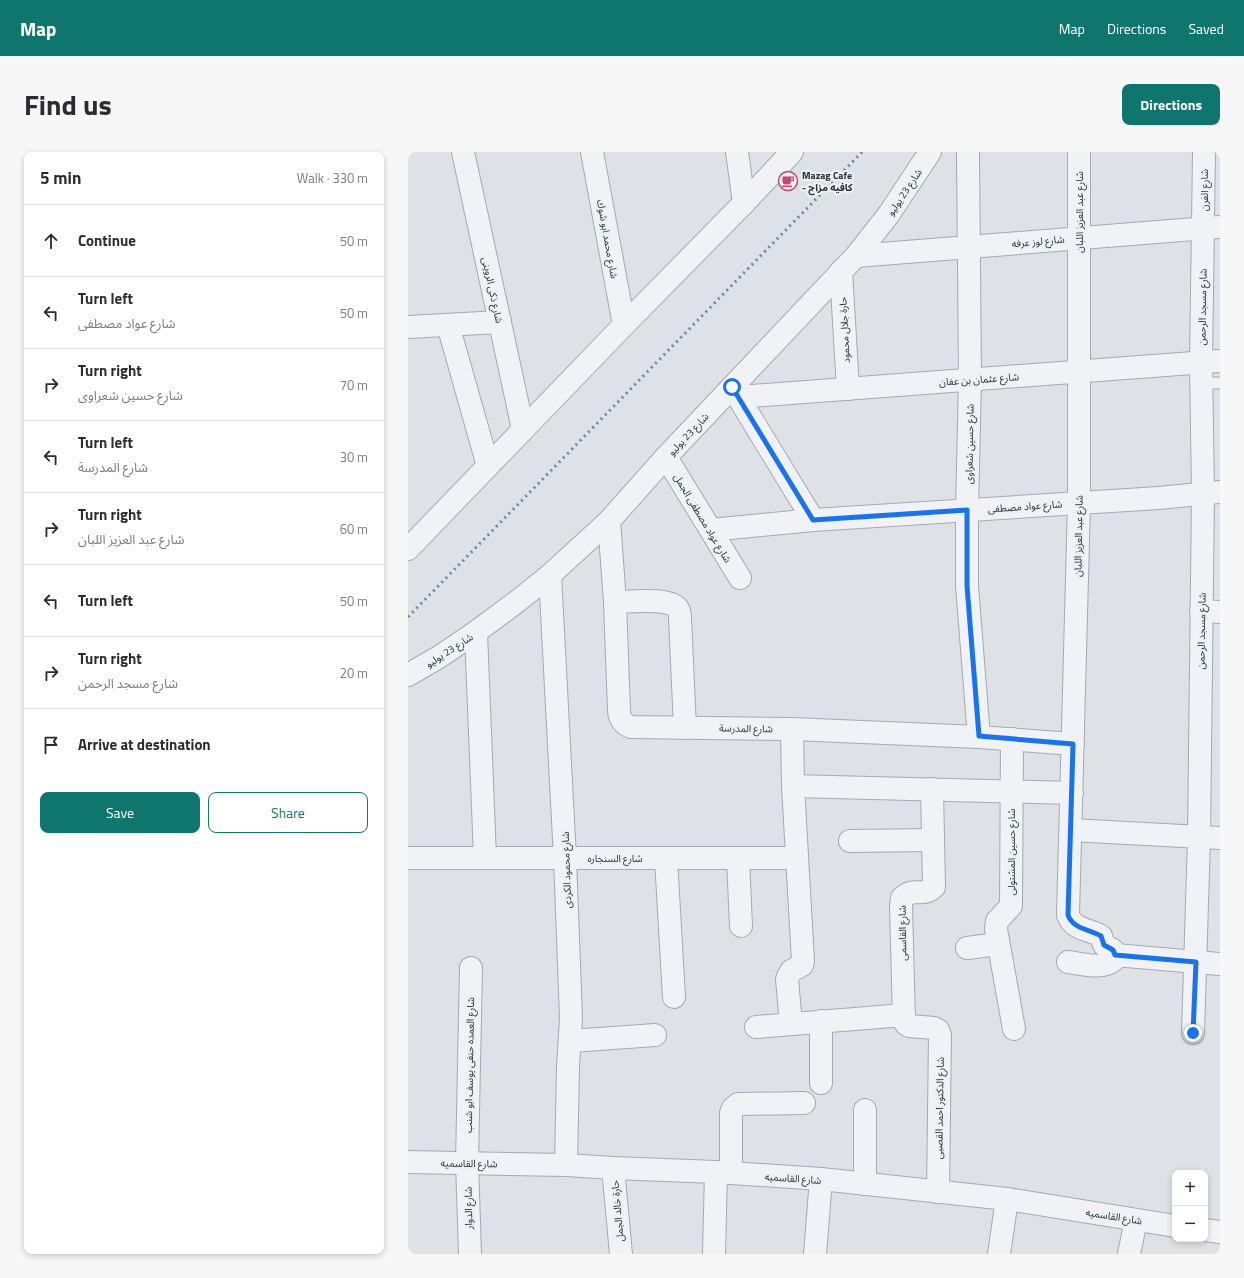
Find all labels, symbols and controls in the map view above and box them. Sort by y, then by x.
text: Map [20,14,56,43]
text: Map [1059,18,1085,39]
text: Directions [1107,18,1166,39]
text: Saved [1188,18,1224,39]
text: Find us [24,83,112,126]
button: Directions [1122,84,1220,125]
text: 5 min [40,165,81,191]
street label: شارع 23 يوليو [883,166,926,219]
text: Walk · 330 m [297,168,368,188]
place label: Mazag Cafe - كافيه مزاج [802,168,853,196]
street label: شارع الفرن [1197,169,1212,211]
cafe icon: Mazag Cafe - كافيه مزاج [777,170,799,192]
street label: شارع عبد العزيز اللبان [1072,171,1087,253]
street label: شارع محمد ابو شوك [593,198,622,280]
text: Continue [78,229,136,252]
icon: ahead [40,230,62,252]
text: 50 m [340,231,368,251]
street label: شارع لوز عرفه [1011,232,1065,251]
street label: شارع ذكى الروينى [478,256,507,325]
street label: شارع مسجد الرحمن [1194,268,1211,346]
text: Turn left [78,287,133,310]
street label: حارة جلال محمود [835,296,854,363]
icon: left [40,302,62,324]
text: 50 m [340,303,368,323]
text: شارع عواد مصطفى [78,313,175,333]
text: Turn right [78,359,142,382]
street label: شارع عثمان بن عفان [939,369,1020,390]
icon: right [40,374,62,396]
text: 70 m [340,375,368,395]
route start [723,378,741,396]
text: شارع حسين شعراوى [78,385,183,405]
street label: شارع حسين شعراوى [961,403,978,484]
street label: شارع 23 يوليو [665,409,712,459]
text: Turn left [78,431,133,454]
icon: left [40,446,62,468]
text: 30 m [340,447,368,467]
text: شارع المدرسة [78,457,148,477]
street label: شارع عواد مصطفى الجمل [670,471,735,566]
street label: شارع عبد العزيز اللبان [1070,495,1087,577]
street label: شارع عواد مصطفى [987,496,1063,517]
text: Turn right [78,503,142,526]
icon: right [40,518,62,540]
text: 60 m [340,519,368,539]
text: شارع عبد العزيز اللبان [78,529,184,549]
text: Turn left [78,589,133,612]
icon: left [40,590,62,612]
text: 50 m [340,591,368,611]
street label: شارع مسجد الرحمن [1193,592,1210,670]
street label: شارع 23 يوليو [423,629,476,671]
text: Turn right [78,647,142,670]
icon: right [40,662,62,684]
text: 20 m [340,663,368,683]
text: شارع مسجد الرحمن [78,673,178,693]
street label: شارع المدرسة [719,721,773,736]
text: Arrive at destination [78,733,211,756]
icon: arrive [40,734,62,756]
button: Save [40,792,200,833]
button: Share [208,792,368,833]
street label: شارع حسين المشتولى [1004,808,1019,895]
street label: شارع محمود الكردى [558,831,575,909]
street label: شارع السنجاره [587,851,643,866]
street label: شارع القاسمى [895,905,910,961]
street label: شارع العمده حنفى يوسف ابو شنب [461,997,478,1133]
route end [1184,1024,1202,1042]
street label: شارع الدكتور احمد القصبى [931,1057,948,1159]
street label: شارع القاسميه [440,1156,498,1171]
street label: شارع القاسميه [764,1169,822,1188]
map controls [1172,1170,1208,1242]
button: + [1172,1170,1208,1206]
street label: حارة خالد الجمل [607,1179,628,1242]
street label: شارع الدوار [461,1186,476,1230]
street label: شارع القاسميه [1085,1205,1143,1228]
button: − [1172,1206,1208,1242]

